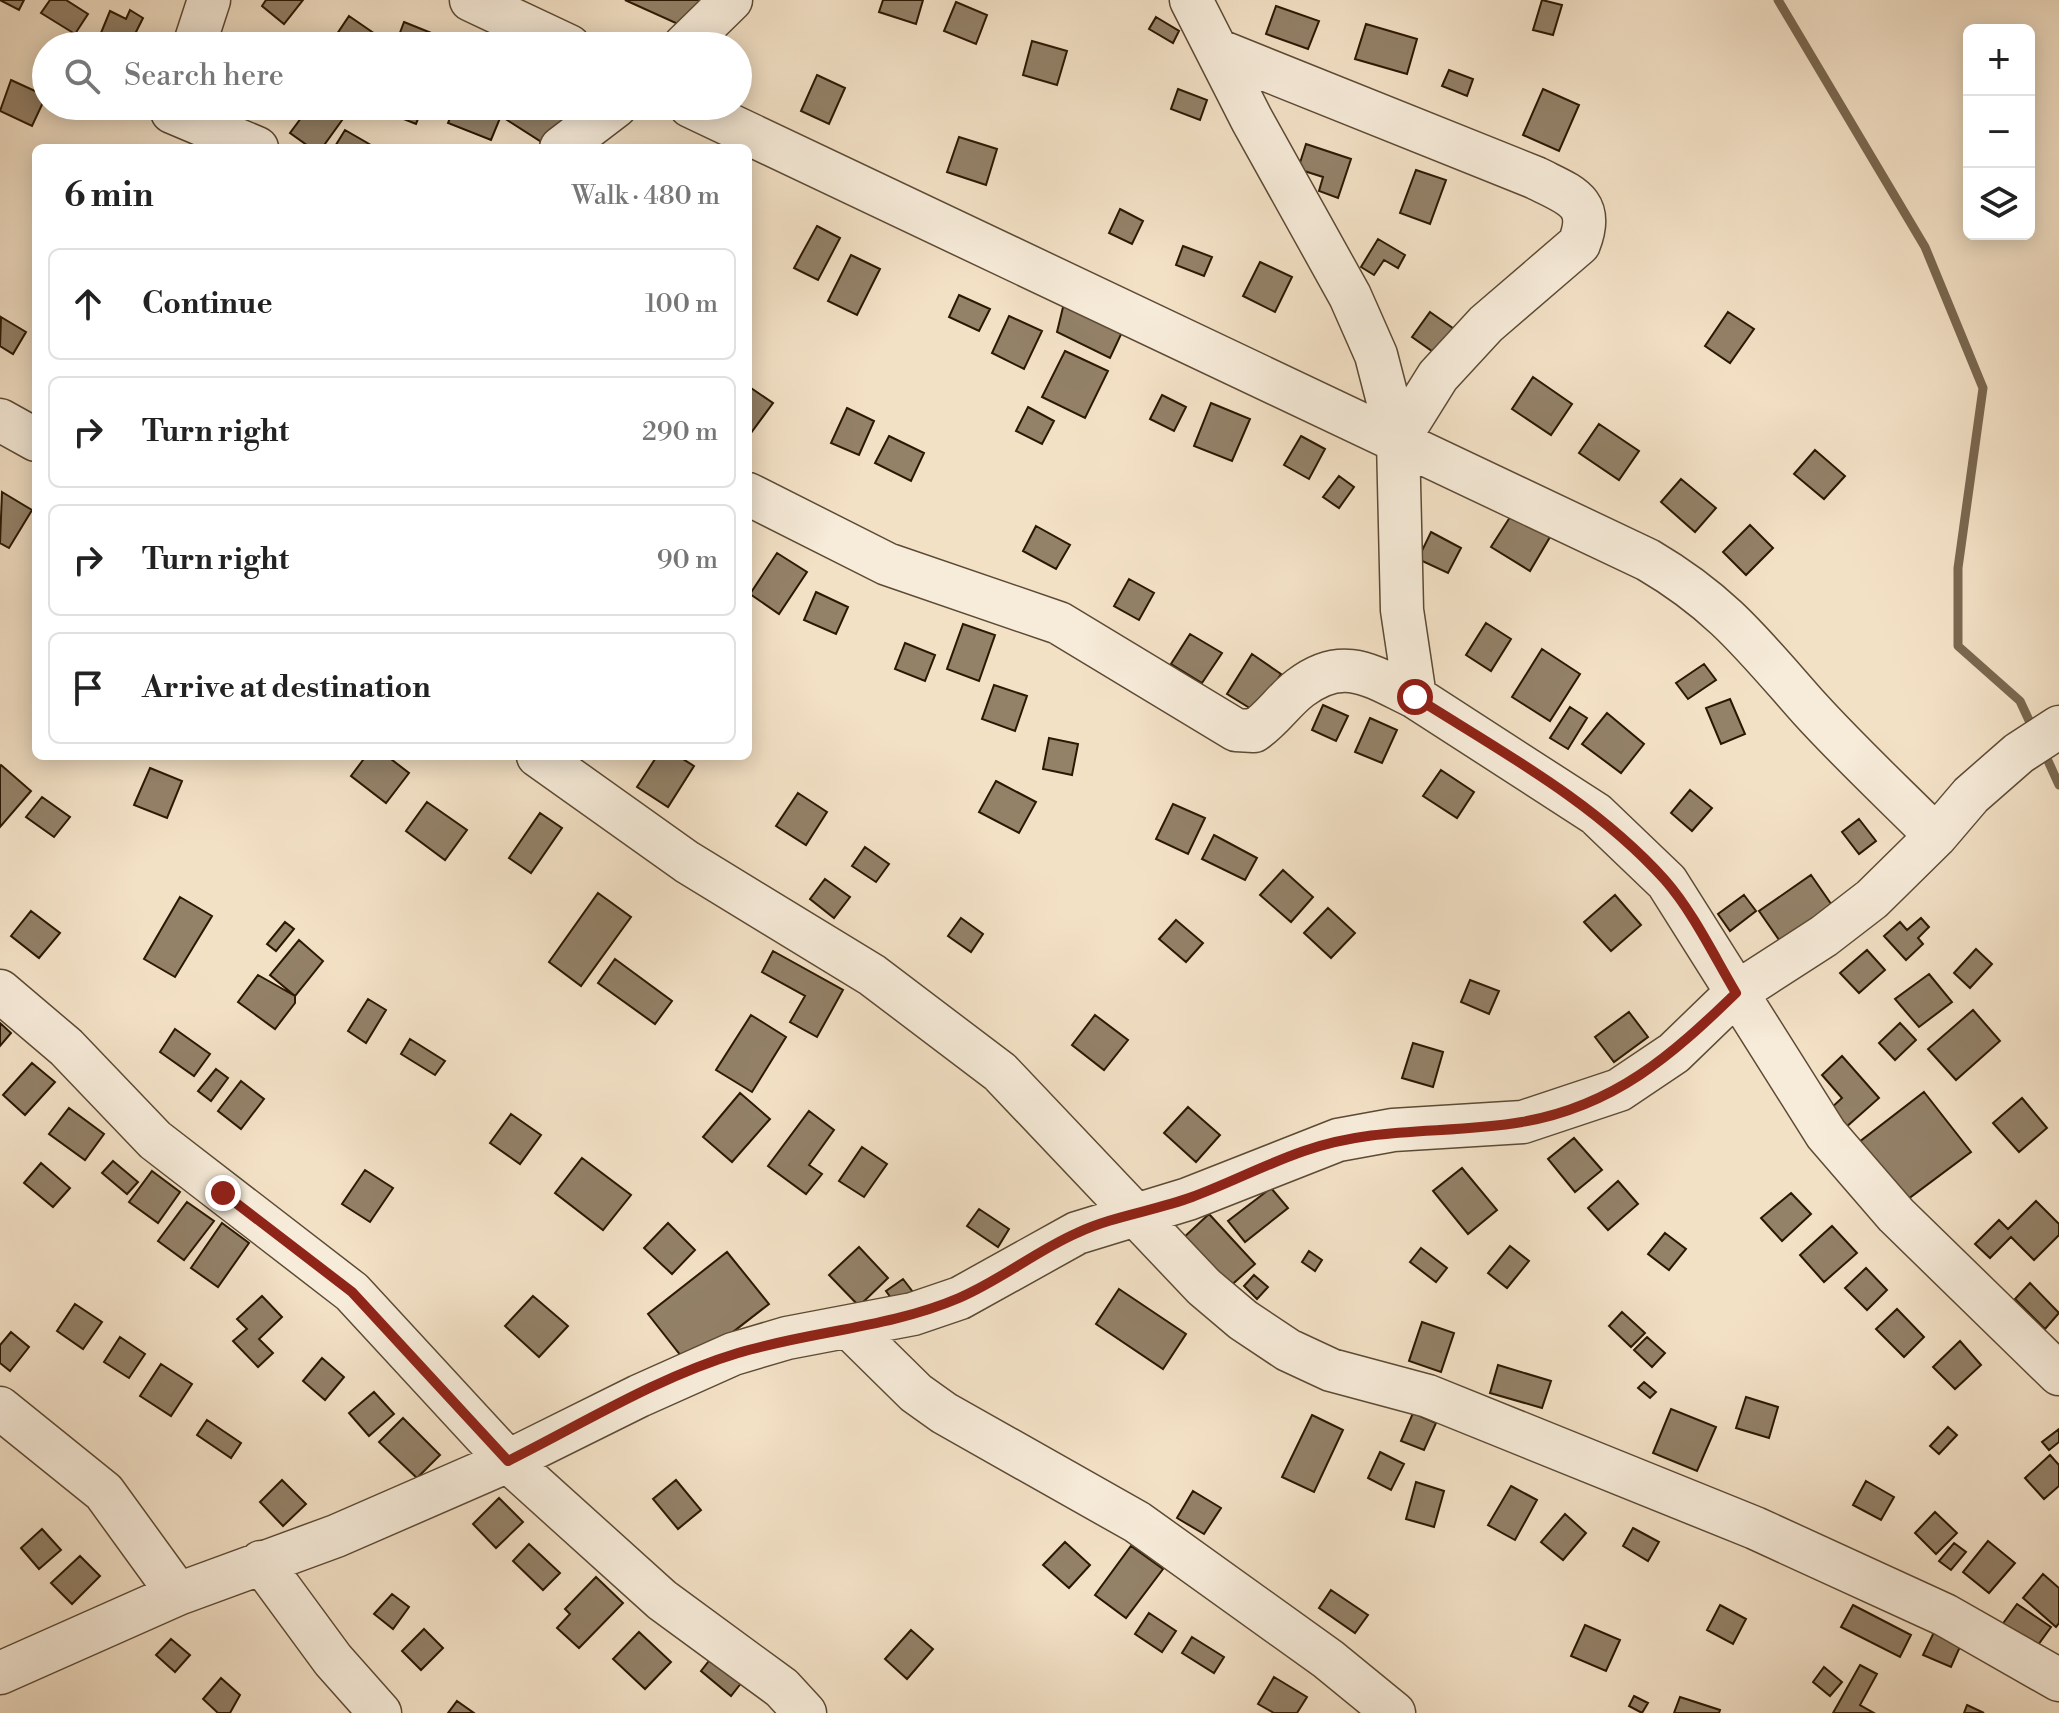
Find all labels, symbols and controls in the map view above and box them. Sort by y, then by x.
map controls [1963,24,2035,240]
button: + [1963,24,2035,96]
search box [32,32,752,120]
icon: search [60,54,104,98]
text: Search here [124,57,284,95]
button: − [1963,96,2035,168]
button: layers [1963,168,2035,240]
text: 6 min [64,175,154,217]
text: Walk · 480 m [572,180,720,212]
icon: ahead [66,282,110,326]
text: Continue [142,285,273,323]
text: 100 m [645,288,718,320]
icon: right [66,410,110,454]
text: Turn right [142,413,289,451]
text: 290 m [642,416,718,448]
icon: right [66,538,110,582]
text: Turn right [142,541,289,579]
text: 90 m [657,544,718,576]
icon: arrive [66,666,110,710]
text: Arrive at destination [142,669,431,707]
route start [1397,679,1433,715]
route end [205,1175,241,1211]

